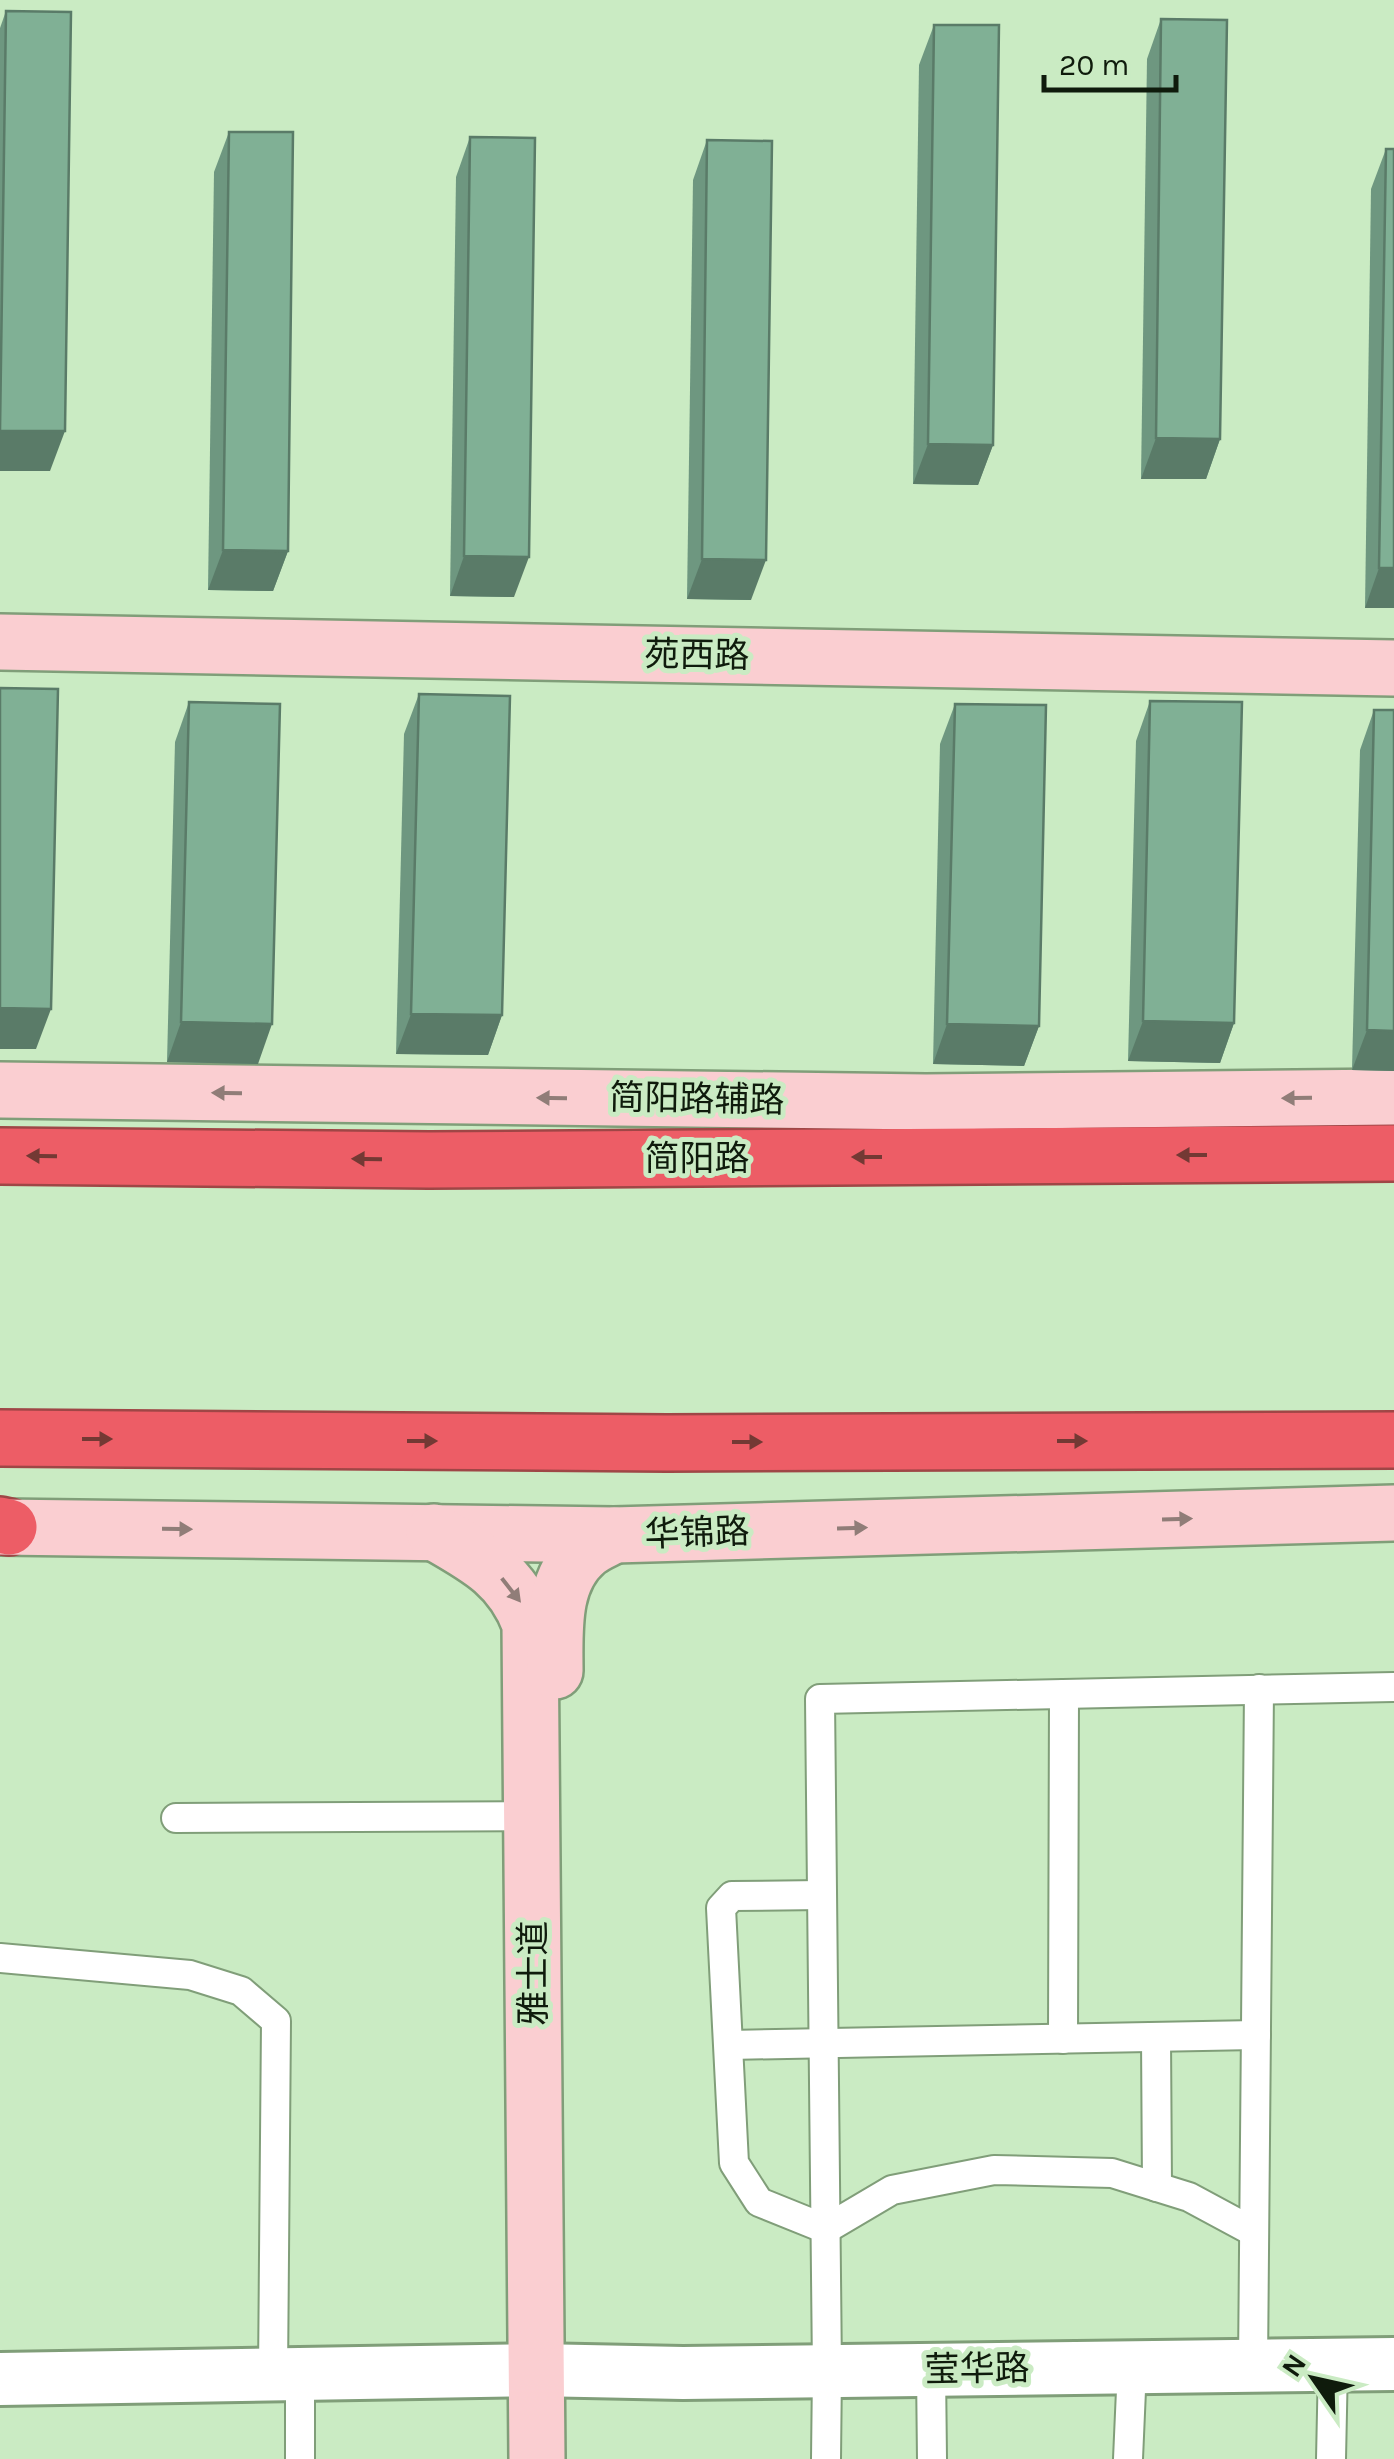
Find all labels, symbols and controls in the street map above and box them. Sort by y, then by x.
scale bar [1044,30,1176,92]
text: 20 m [1059,47,1129,83]
street label: 苑西路 [644,634,750,676]
street label: 简阳路辅路 [609,1077,785,1121]
one-way arrow [210,1085,242,1101]
one-way arrow [535,1090,567,1106]
one-way arrow [1280,1090,1312,1106]
street label: 简阳路 [644,1138,750,1179]
one-way arrow [1175,1147,1207,1163]
one-way arrow [25,1148,57,1164]
one-way arrow [850,1150,882,1166]
one-way arrow [350,1151,382,1167]
one-way arrow [82,1431,114,1447]
one-way arrow [407,1433,439,1449]
one-way arrow [1057,1433,1089,1449]
one-way arrow [732,1434,764,1450]
one-way arrow [1161,1510,1193,1526]
street label: 华锦路 [644,1511,750,1555]
one-way arrow [836,1520,868,1536]
one-way arrow [161,1521,193,1537]
one-way arrow [500,1577,521,1603]
street label: 雅士道 [513,1920,554,2026]
north arrow [1264,2329,1364,2429]
street label: 莹华路 [924,2348,1030,2390]
text: N [1274,2348,1313,2383]

